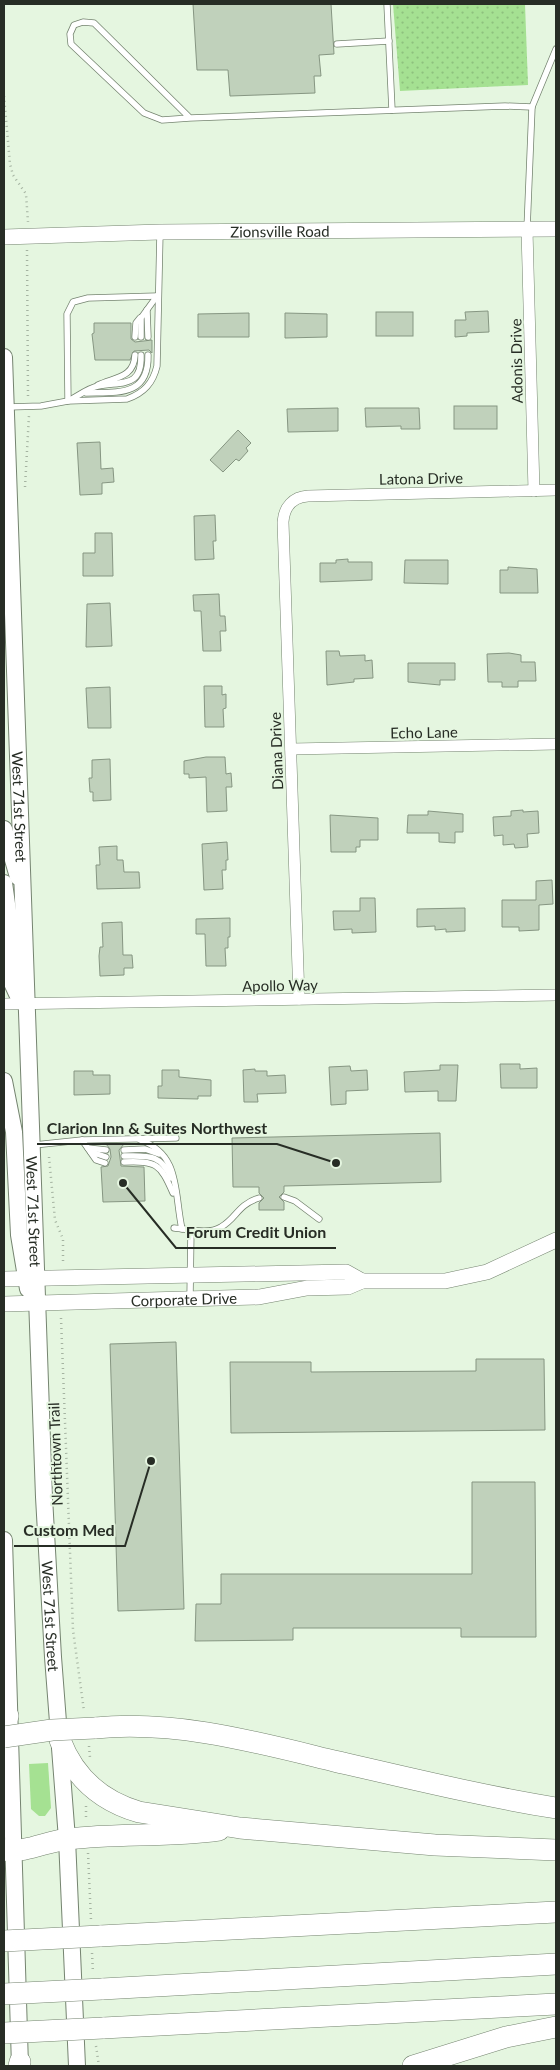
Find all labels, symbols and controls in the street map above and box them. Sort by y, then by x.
street label: Zionsville Road [230,222,330,240]
street label: Adonis Drive [506,318,526,404]
street label: Latona Drive [379,468,463,488]
street label: Diana Drive [266,712,286,790]
street label: Echo Lane [390,722,458,742]
street label: West 71st Street [9,751,31,863]
street label: Apollo Way [242,975,318,995]
callout: Clarion Inn & Suites Northwest [37,1113,277,1144]
text: Clarion Inn & Suites Northwest [47,1118,267,1137]
street label: West 71st Street [23,1156,45,1268]
callout: Forum Credit Union [176,1217,336,1248]
text: Forum Credit Union [186,1222,326,1241]
street label: Corporate Drive [131,1289,237,1310]
street label: Northtown Trail [44,1402,66,1506]
callout: Custom Med [14,1515,125,1546]
text: Custom Med [23,1520,115,1539]
street label: West 71st Street [39,1560,63,1673]

